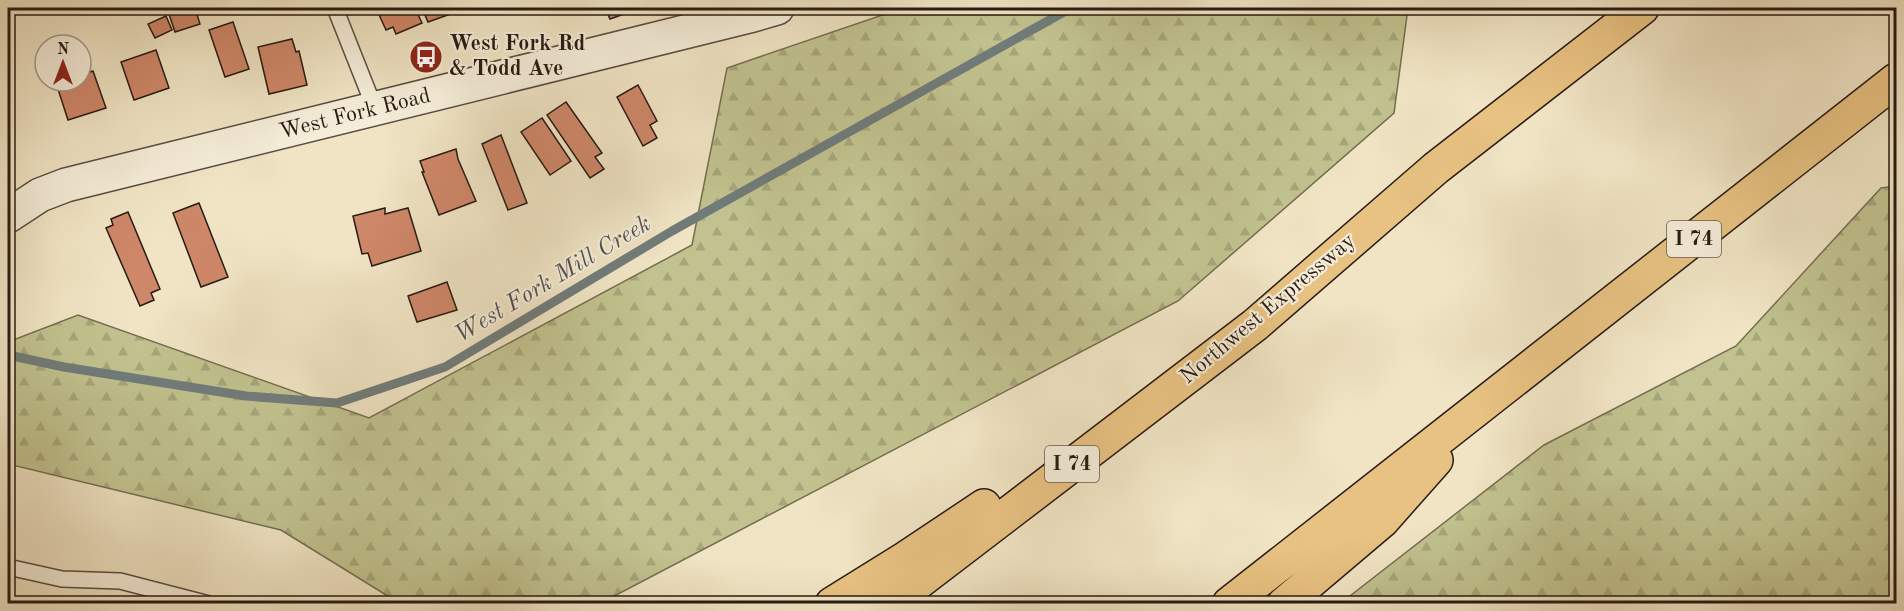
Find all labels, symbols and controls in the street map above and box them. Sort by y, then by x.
north arrow [33,33,93,93]
place label: West Fork Rd & Todd Ave [449,33,586,80]
bus stop icon: West Fork Rd & Todd Ave [408,39,444,75]
text: N [57,42,70,58]
street label: West Fork Road [277,85,433,143]
water label: West Fork Mill Creek [451,212,655,348]
road number: I 74 [1667,221,1721,257]
street label: Northwest Expressway [1176,229,1360,388]
road number: I 74 [1045,446,1099,482]

